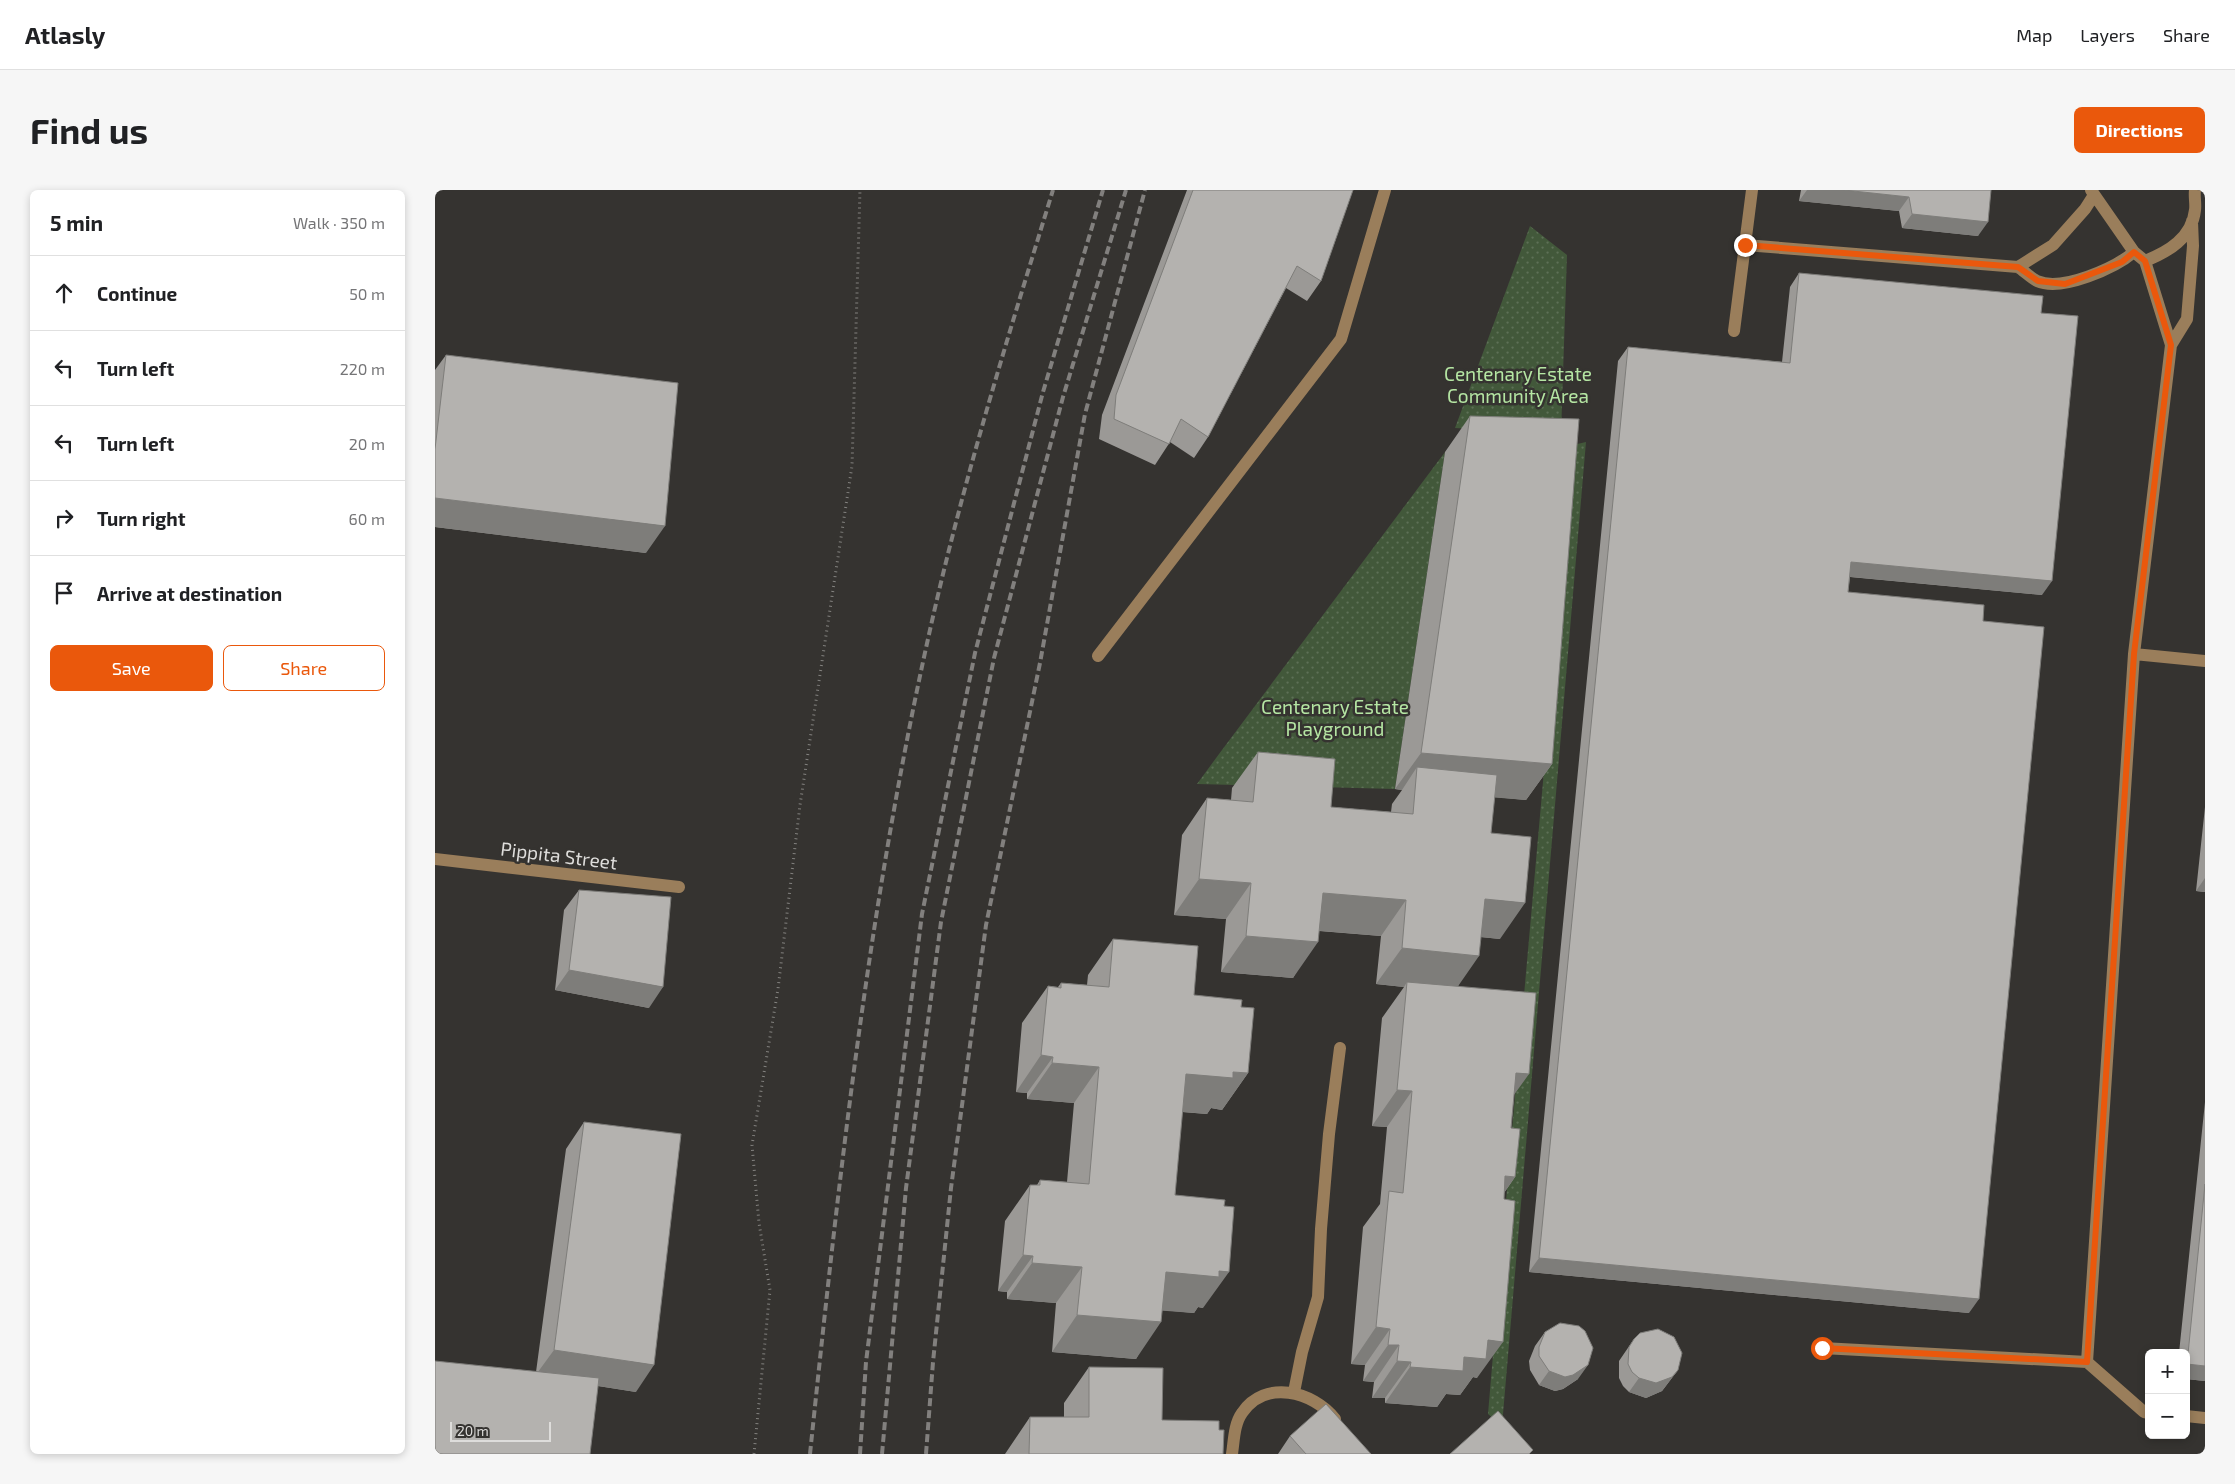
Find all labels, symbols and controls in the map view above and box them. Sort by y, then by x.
text: Atlasly [25,20,105,49]
text: Map [2016,24,2052,46]
text: Layers [2080,24,2135,46]
text: Share [2163,24,2210,46]
button: Directions [2074,107,2205,153]
text: Find us [30,109,148,151]
text: 5 min [50,210,103,235]
text: Walk · 350 m [293,213,385,232]
route end [1734,234,1757,257]
icon: ahead [50,279,78,307]
text: Continue [97,282,177,305]
text: 50 m [349,284,385,303]
icon: left [50,354,78,382]
text: Turn left [97,357,174,380]
text: 220 m [340,359,385,378]
park label: Centenary Estate Community Area [1444,362,1592,407]
icon: left [50,429,78,457]
text: Turn left [97,432,174,455]
text: 20 m [349,434,385,453]
icon: right [50,504,78,532]
text: Turn right [97,507,185,530]
text: 60 m [349,509,385,528]
icon: arrive [50,579,78,607]
text: Arrive at destination [97,582,282,605]
button: Save [50,645,213,691]
button: Share [223,645,385,691]
park label: Centenary Estate Playground [1261,695,1409,740]
street label: Pippita Street [499,836,619,874]
route start [1811,1337,1834,1360]
map controls [2145,1349,2190,1439]
button: + [2145,1349,2190,1394]
button: − [2145,1394,2190,1439]
scale bar [450,1419,551,1442]
text: 20 m [457,1422,489,1439]

